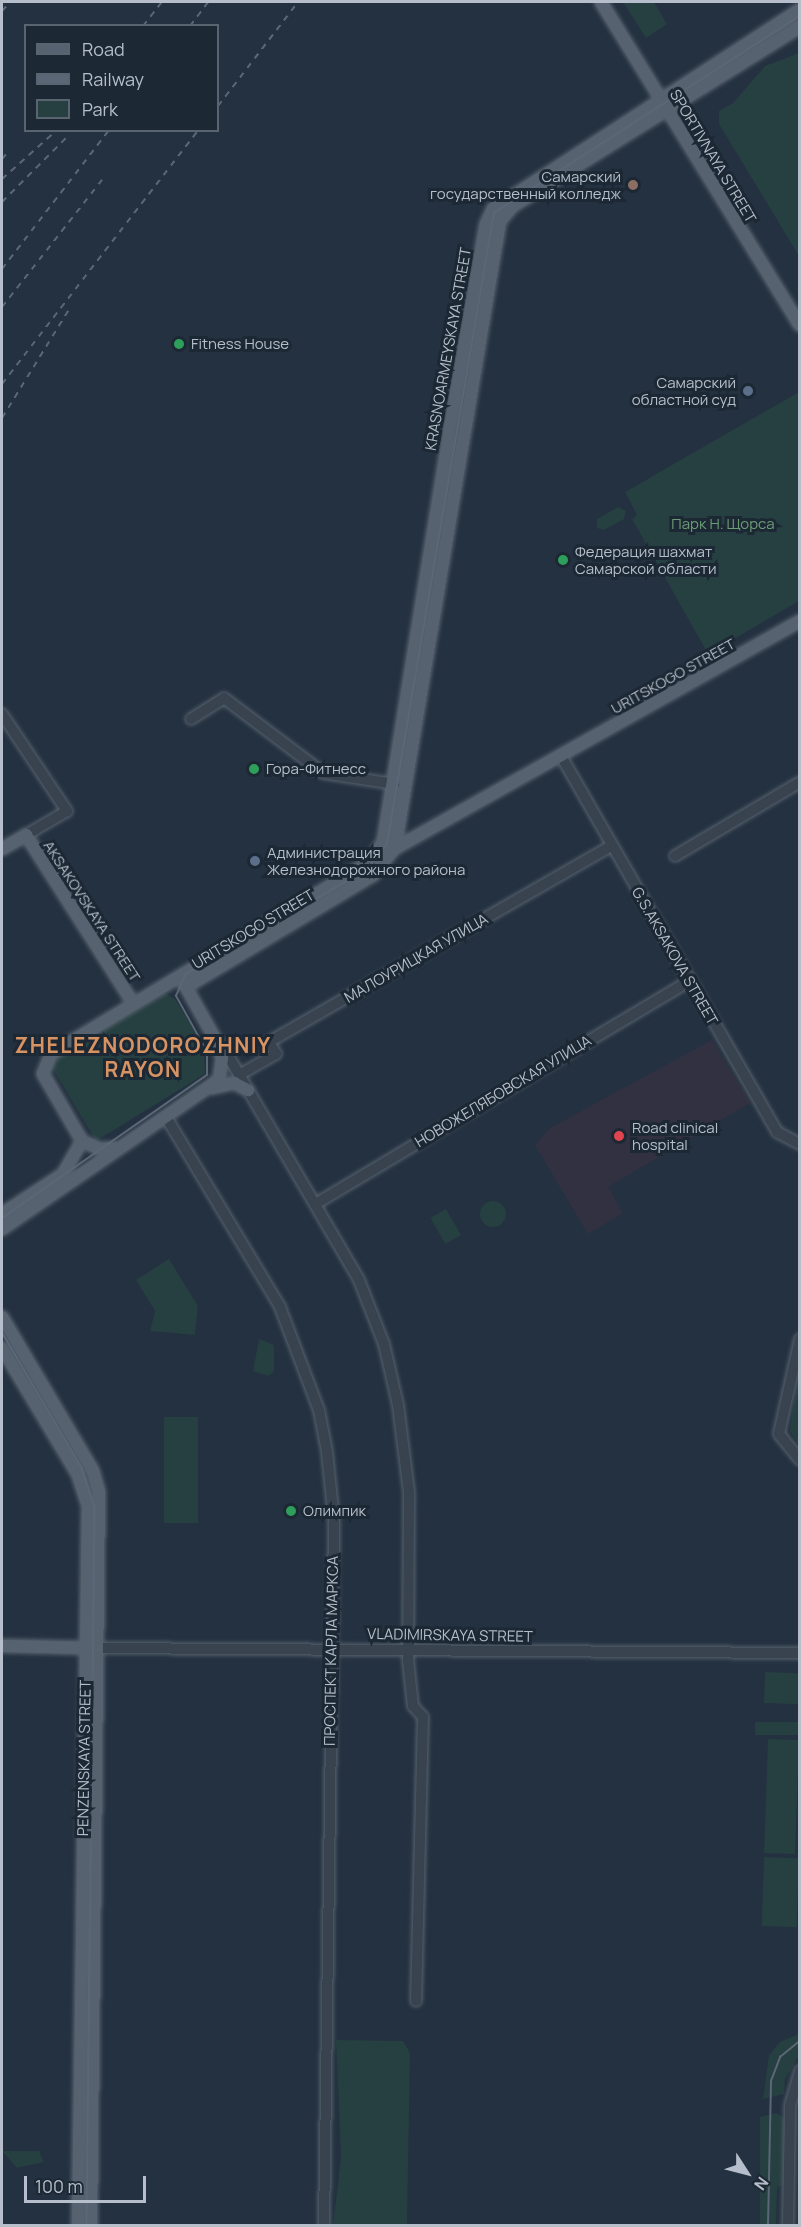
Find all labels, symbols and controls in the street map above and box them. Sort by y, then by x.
legend [24,24,219,132]
text: Road [82,37,125,61]
text: Railway [82,67,144,91]
street label: SPORTIVNAYA STREET [666,86,760,226]
text: Park [82,97,118,121]
place label: Самарский государственный колледж [430,167,621,202]
marker: Самарский государственный колледж [626,178,640,192]
street label: KRASNOARMEYSKAYA STREET [421,246,475,452]
place label: Fitness House [191,335,289,353]
marker: Fitness House [172,337,186,351]
place label: Самарский областной суд [632,373,736,408]
marker: Самарский областной суд [741,384,755,398]
park label: Парк Н. Щорса [671,515,775,533]
place label: Федерация шахмат Самарской области [575,542,716,577]
marker: Федерация шахмат Самарской области [556,553,570,567]
street label: URITSKOGO STREET [608,634,738,718]
place label: Гора-Фитнесс [266,760,366,778]
marker: Гора-Фитнесс [247,762,261,776]
street label: AKSAKOVSKAYA STREET [40,837,144,985]
place label: Администрация Железнодорожного района [267,843,465,878]
marker: Администрация Железнодорожного района [248,854,262,868]
street label: G.S.AKSAKOVA STREET [628,884,722,1028]
street label: URITSKOGO STREET [189,885,317,973]
street label: МАЛОУРИЦКАЯ УЛИЦА [341,909,491,1007]
street label: НОВОЖЕЛЯБОВСКАЯ УЛИЦА [412,1031,594,1151]
district label: ZHELEZNODOROZHNIY RAYON [14,1032,272,1082]
place label: Road clinical hospital [632,1118,718,1153]
marker: Road clinical hospital [610,1127,628,1145]
place label: Олимпик [303,1502,366,1520]
marker: Олимпик [284,1504,298,1518]
street label: ПРОСПЕКТ КАРЛА МАРКСА [320,1556,342,1746]
street label: VLADIMIRSKAYA STREET [367,1625,533,1645]
street label: PENZENSKAYA STREET [74,1680,94,1836]
north arrow [717,2143,777,2203]
scale bar [27,2164,148,2202]
text: N [749,2172,774,2195]
text: 100 m [35,2174,83,2198]

